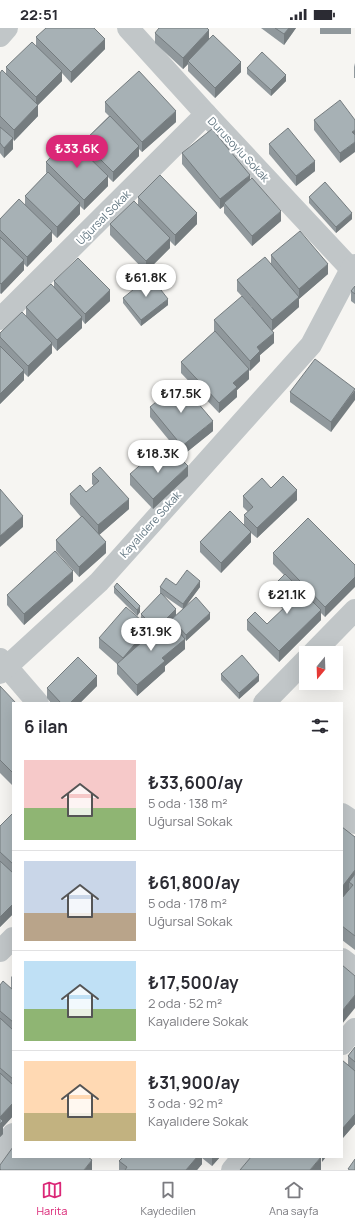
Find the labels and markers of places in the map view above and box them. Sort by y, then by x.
pin: ₺33.6K [44,135,110,169]
pin: ₺61.8K [113,264,179,298]
pin: ₺17.5K [148,380,214,414]
pin: ₺18.3K [125,440,191,474]
pin: ₺21.1K [254,581,320,615]
pin: ₺31.9K [118,618,184,652]

